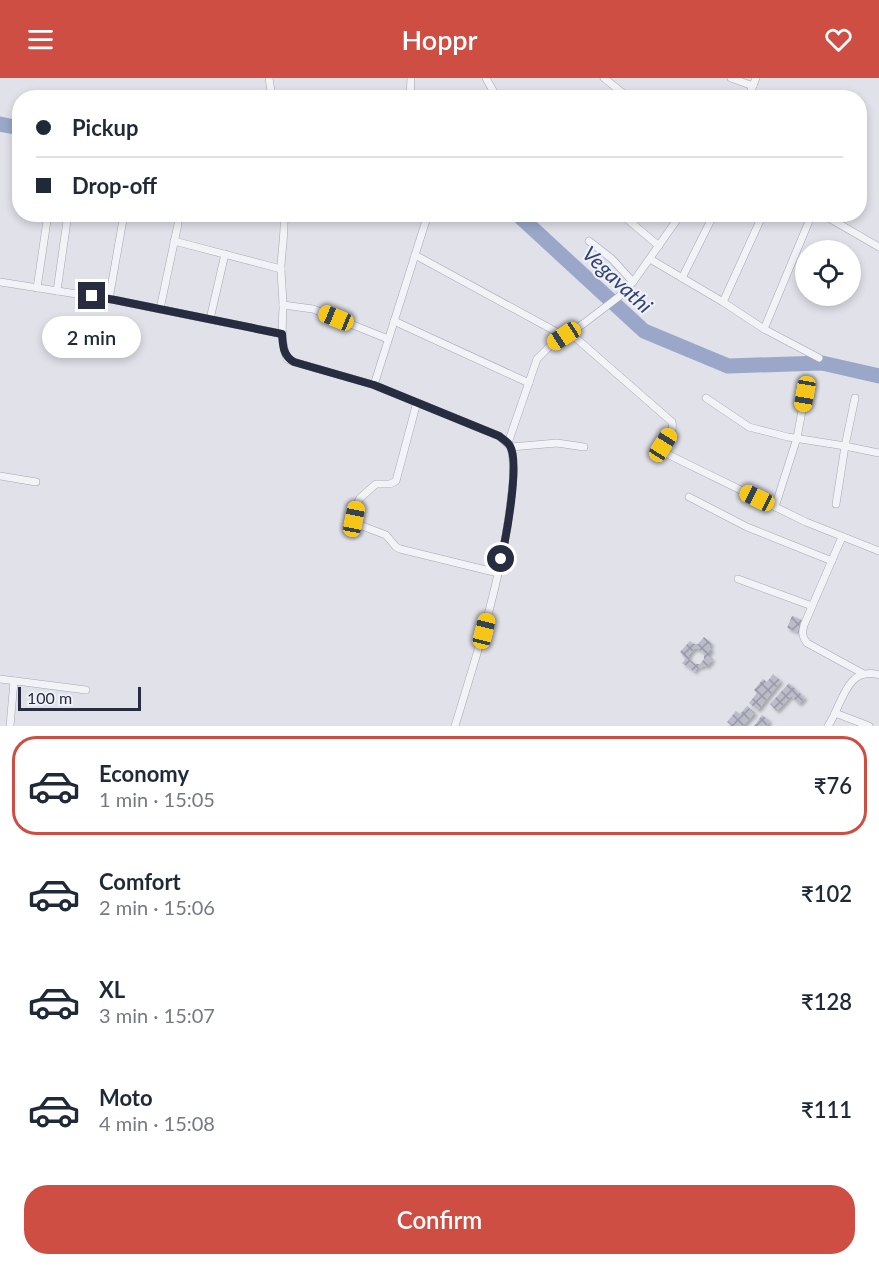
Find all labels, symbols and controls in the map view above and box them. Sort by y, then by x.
icon: menu [24,23,57,56]
text: Hoppr [401,23,478,56]
icon: heart [822,23,855,56]
text: Pickup [72,114,138,141]
text: Drop-off [72,172,157,199]
water label: Vegavathi [578,240,658,318]
map controls [795,240,861,306]
button: locate [795,240,861,306]
route end [78,282,105,309]
car [316,303,356,333]
callout: 2 min [42,317,142,359]
car [544,319,584,353]
text: 2 min [67,325,116,349]
car [793,375,817,413]
car [646,425,680,465]
car [737,482,777,514]
car [342,500,366,538]
route start [487,545,514,572]
car [471,611,497,651]
scale bar [18,684,141,712]
text: 100 m [27,688,72,707]
icon: car [27,759,81,813]
text: Economy [99,760,189,787]
text: ₹76 [814,772,852,799]
text: 1 min · 15:05 [99,787,215,811]
icon: car [27,867,81,921]
text: Comfort [99,868,181,895]
text: ₹102 [801,880,852,907]
text: 2 min · 15:06 [99,895,215,919]
icon: car [27,975,81,1029]
text: XL [99,976,125,1003]
text: ₹128 [801,988,852,1015]
text: 3 min · 15:07 [99,1003,215,1027]
icon: car [27,1083,81,1137]
text: Moto [99,1084,153,1111]
text: ₹111 [801,1096,852,1123]
text: 4 min · 15:08 [99,1111,215,1135]
button: Confirm [24,1185,855,1254]

